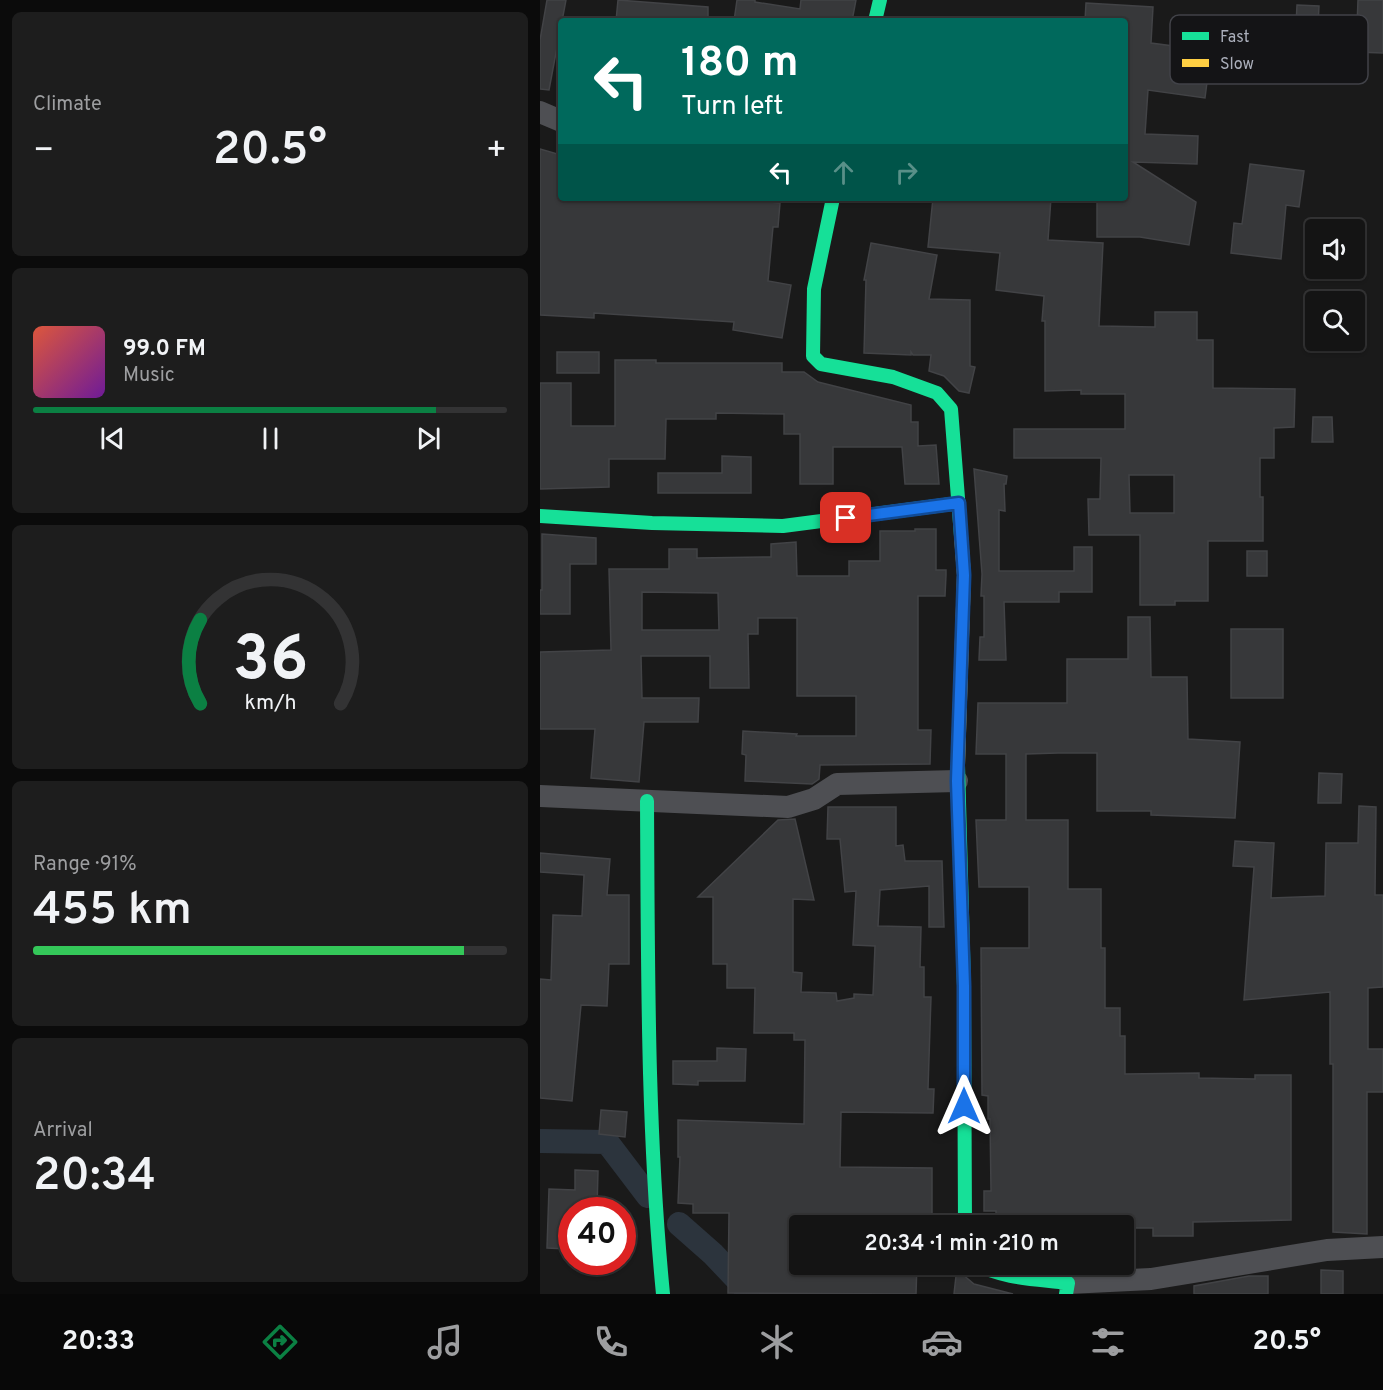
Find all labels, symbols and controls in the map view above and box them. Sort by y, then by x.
legend [1170,15,1368,84]
text: Fast [1220,28,1250,48]
text: 180 m [681,38,798,91]
icon: left [582,42,660,120]
text: Slow [1220,55,1254,75]
text: Turn left [681,90,783,124]
text: Climate [33,92,102,118]
text: 20.5° [213,123,327,180]
text: − [33,131,54,173]
text: + [486,131,507,173]
icon: left [764,156,797,189]
icon: ahead [827,156,860,189]
icon: right [890,156,923,189]
map controls [1305,219,1365,351]
button: sound [1305,219,1365,279]
button: search [1305,291,1365,351]
text: 99.0 FM [123,336,206,363]
text: Music [123,363,175,389]
icon: previous [96,422,129,455]
icon: pause [254,422,287,455]
icon: next [412,422,445,455]
pin [820,492,871,543]
icon: arrive [829,501,862,534]
text: 36 [232,623,308,702]
text: km/h [244,690,296,717]
text: Range · 91% [33,852,137,878]
text: 455 km [33,883,192,940]
position arrow [932,1074,996,1138]
text: Arrival [33,1118,93,1144]
text: 20:34 [33,1149,156,1206]
speed limit sign: 40 [558,1197,636,1275]
text: 20:34 · 1 min · 210 m [864,1231,1059,1258]
icon: directions [259,1321,301,1363]
icon: music [424,1321,466,1363]
icon: phone [590,1321,632,1363]
icon: climate [756,1321,798,1363]
icon: car [921,1321,963,1363]
icon: filters [1087,1321,1129,1363]
text: 20:33 [62,1325,135,1359]
text: 20.5° [1253,1325,1321,1359]

